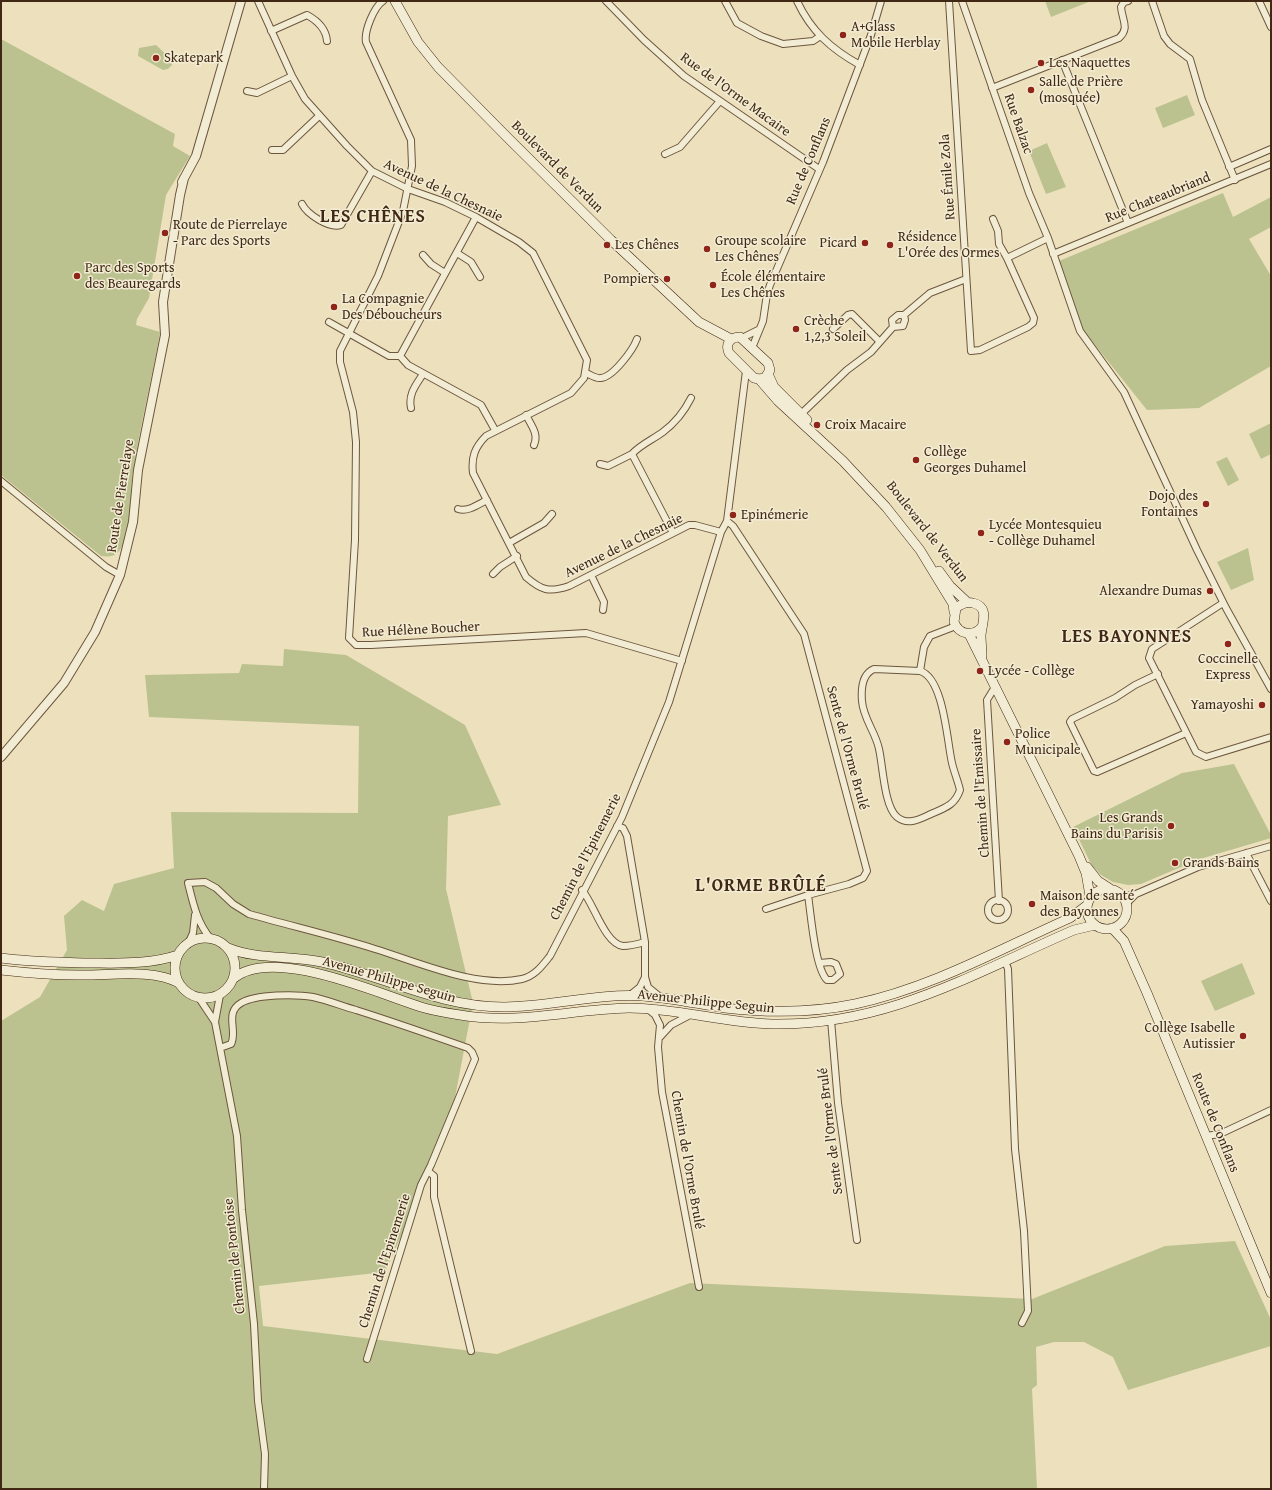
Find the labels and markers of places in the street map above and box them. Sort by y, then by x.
place label: A+Glass Mobile Herblay [851,19,941,52]
marker: A+Glass Mobile Herblay [838,30,848,40]
place label: Skatepark [164,50,223,66]
marker: Skatepark [151,53,161,63]
place label: Les Naquettes [1049,55,1130,71]
marker: Les Naquettes [1036,58,1046,68]
place label: Salle de Prière (mosquée) [1039,74,1123,106]
marker: Salle de Prière (mosquée) [1026,85,1036,95]
place label: Route de Pierrelaye - Parc des Sports [173,217,287,250]
marker: Route de Pierrelaye - Parc des Sports [160,228,170,238]
place label: Résidence L'Orée des Ormes [898,229,999,262]
place label: Groupe scolaire Les Chênes [715,233,806,266]
place label: Picard [820,235,857,251]
place label: Les Chênes [615,237,679,253]
marker: Picard [860,238,870,248]
marker: Les Chênes [602,240,612,250]
marker: Résidence L'Orée des Ormes [885,240,895,250]
marker: Groupe scolaire Les Chênes [702,244,712,254]
place label: Parc des Sports des Beauregards [85,260,181,292]
place label: École élémentaire Les Chênes [721,269,826,302]
marker: Parc des Sports des Beauregards [72,271,82,281]
place label: Pompiers [604,271,659,287]
marker: Pompiers [662,274,672,284]
marker: École élémentaire Les Chênes [708,280,718,290]
place label: La Compagnie Des Déboucheurs [342,291,442,324]
marker: La Compagnie Des Déboucheurs [329,302,339,312]
place label: Crèche 1,2,3 Soleil [804,313,866,346]
marker: Crèche 1,2,3 Soleil [791,324,801,334]
place label: Croix Macaire [825,417,906,433]
marker: Croix Macaire [812,420,822,430]
place label: Collège Georges Duhamel [924,444,1026,476]
marker: Collège Georges Duhamel [911,455,921,465]
place label: Dojo des Fontaines [1141,488,1198,520]
marker: Dojo des Fontaines [1201,499,1211,509]
place label: Epinémerie [741,507,808,523]
marker: Epinémerie [728,510,738,520]
place label: Lycée Montesquieu - Collège Duhamel [989,517,1102,550]
marker: Lycée Montesquieu - Collège Duhamel [976,528,986,538]
place label: Alexandre Dumas [1099,583,1202,599]
marker: Alexandre Dumas [1205,586,1215,596]
marker: Coccinelle Express [1223,639,1233,649]
place label: Coccinelle Express [1198,651,1258,684]
place label: Lycée - Collège [988,663,1075,679]
marker: Lycée - Collège [975,666,985,676]
place label: Yamayoshi [1191,697,1254,713]
marker: Yamayoshi [1257,700,1267,710]
place label: Police Municipale [1015,726,1081,758]
marker: Police Municipale [1002,737,1012,747]
place label: Les Grands Bains du Parisis [1071,810,1163,842]
marker: Les Grands Bains du Parisis [1166,821,1176,831]
place label: Grands Bains [1183,855,1259,871]
marker: Grands Bains [1170,858,1180,868]
place label: Maison de santé des Bayonnes [1040,888,1134,920]
marker: Maison de santé des Bayonnes [1027,899,1037,909]
place label: Collège Isabelle Autissier [1144,1020,1235,1052]
marker: Collège Isabelle Autissier [1238,1031,1248,1041]

